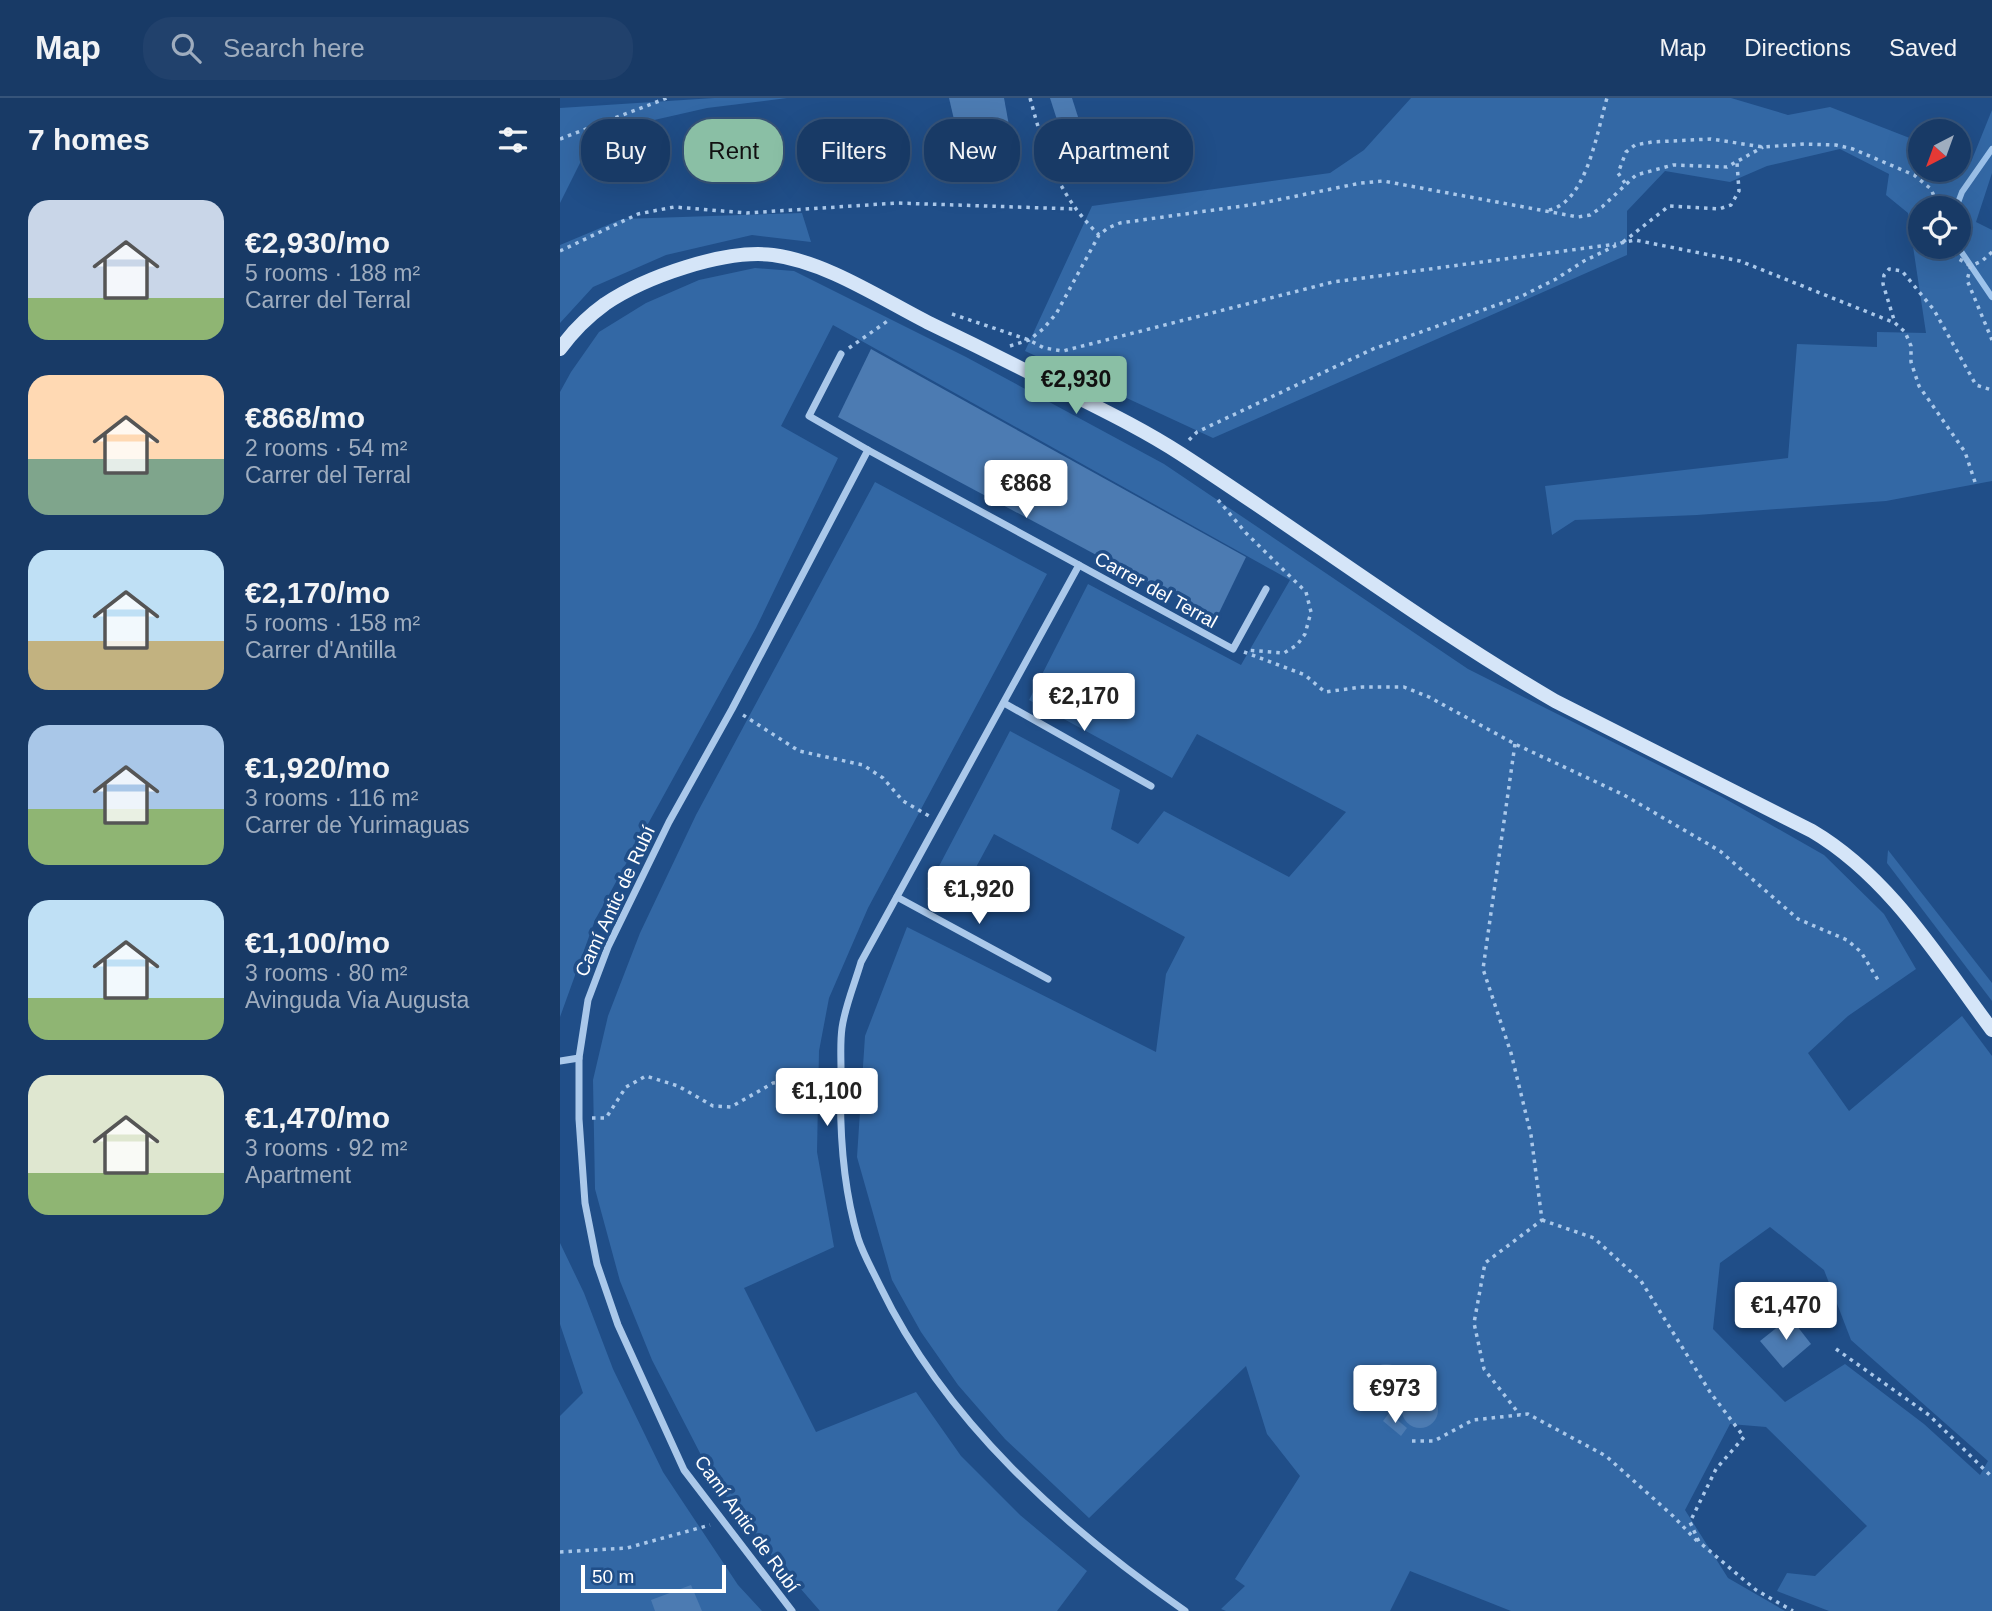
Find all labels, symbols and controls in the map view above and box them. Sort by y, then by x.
search box [143,17,633,80]
text: Map [35,29,101,66]
icon: search [167,29,205,67]
text: Search here [223,33,365,63]
text: Map [1660,34,1706,61]
text: Directions [1744,34,1851,61]
text: Saved [1889,34,1957,61]
chip: Buy [581,119,670,182]
chip: Rent [684,119,783,182]
chip: Filters [797,119,910,182]
chip: New [924,119,1020,182]
chip: Apartment [1034,119,1193,182]
north arrow [1908,119,1970,182]
map controls [1908,119,1971,259]
icon: filters [494,121,532,159]
text: 7 homes [28,123,150,156]
button: locate [1908,196,1971,259]
text: €2,930/mo [245,226,390,259]
icon: home [84,228,168,312]
text: 5 rooms · 188 m² [245,260,420,286]
text: Carrer del Terral [245,287,411,313]
pin: €2,930 [1019,356,1133,416]
text: €2,930 [1041,366,1111,392]
text: €868/mo [245,401,365,434]
icon: home [84,403,168,487]
text: 2 rooms · 54 m² [245,435,407,461]
pin: €868 [985,460,1067,520]
text: Carrer del Terral [245,462,411,488]
text: €868 [1000,470,1052,496]
street label: Carrer del Terral [1091,548,1221,632]
text: €2,170/mo [245,576,390,609]
icon: home [84,578,168,662]
text: 5 rooms · 158 m² [245,610,420,636]
text: Carrer d'Antilla [245,637,396,663]
pin: €2,170 [1027,674,1141,733]
text: €2,170 [1049,683,1119,709]
text: €1,920/mo [245,751,390,784]
icon: home [84,753,168,837]
text: 3 rooms · 116 m² [245,785,418,811]
text: Carrer de Yurimaguas [245,812,470,838]
street label: Camí Antic de Rubí [571,822,659,980]
pin: €1,920 [922,866,1036,926]
text: €1,920 [944,876,1014,902]
text: €1,100/mo [245,926,390,959]
icon: home [84,928,168,1012]
text: 3 rooms · 80 m² [245,960,407,986]
text: Avinguda Via Augusta [245,987,469,1013]
pin: €1,100 [770,1068,884,1128]
text: €1,100 [792,1078,862,1104]
text: €1,470/mo [245,1101,390,1134]
icon: home [84,1103,168,1187]
text: 3 rooms · 92 m² [245,1135,407,1161]
text: Apartment [245,1162,351,1188]
pin: €1,470 [1729,1282,1843,1342]
text: €1,470 [1751,1292,1821,1318]
pin: €973 [1354,1366,1436,1425]
text: €973 [1369,1375,1421,1401]
street label: Camí Antic de Rubí [690,1452,804,1597]
scale bar [581,1562,726,1594]
text: 50 m [592,1566,634,1587]

